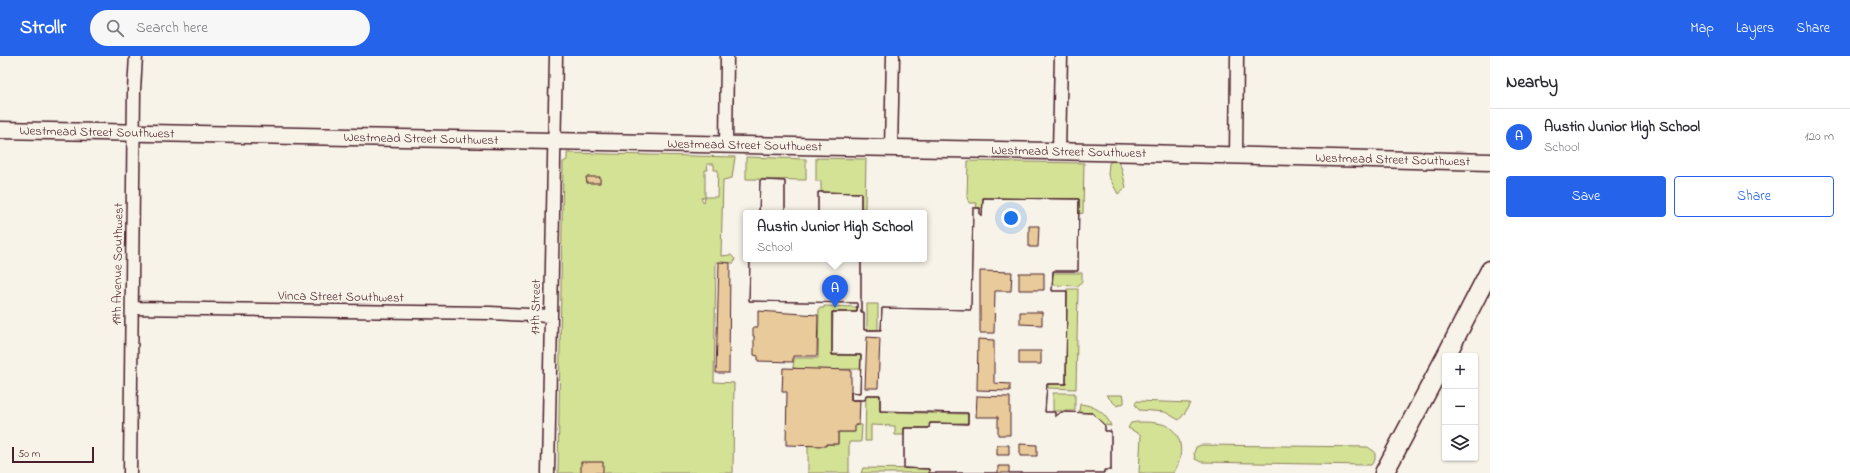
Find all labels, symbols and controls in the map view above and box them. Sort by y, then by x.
search box [90,10,370,46]
text: Strollr [20,15,66,42]
icon: search [104,17,126,39]
text: Search here [136,17,208,39]
text: Map [1690,18,1714,39]
text: Layers [1736,18,1774,39]
text: Share [1796,18,1830,39]
text: Nearby [1506,70,1558,95]
text: Austin Junior High School [1544,116,1700,138]
street label: Westmead Street Southwest [19,121,175,143]
street label: Westmead Street Southwest [343,127,499,150]
text: A [1515,127,1523,146]
text: 120 m [1804,127,1834,146]
street label: Westmead Street Southwest [667,134,823,156]
text: School [1544,138,1580,157]
street label: Westmead Street Southwest [991,140,1147,163]
street label: Westmead Street Southwest [1315,148,1471,171]
button: Save [1506,176,1666,217]
button: Share [1674,176,1834,217]
street label: 19th Avenue Southwest [107,202,129,325]
your location [1001,208,1021,228]
popup [743,210,927,262]
text: Austin Junior High School [757,216,913,238]
text: School [757,238,793,257]
pin: A [822,275,848,308]
street label: 17th Street [526,278,546,335]
street label: Vinca Street Southwest [277,286,405,308]
map controls [1442,353,1478,461]
button: + [1442,353,1478,389]
button: − [1442,389,1478,425]
button: layers [1442,425,1478,461]
scale bar [12,445,94,464]
text: 50 m [18,446,40,462]

